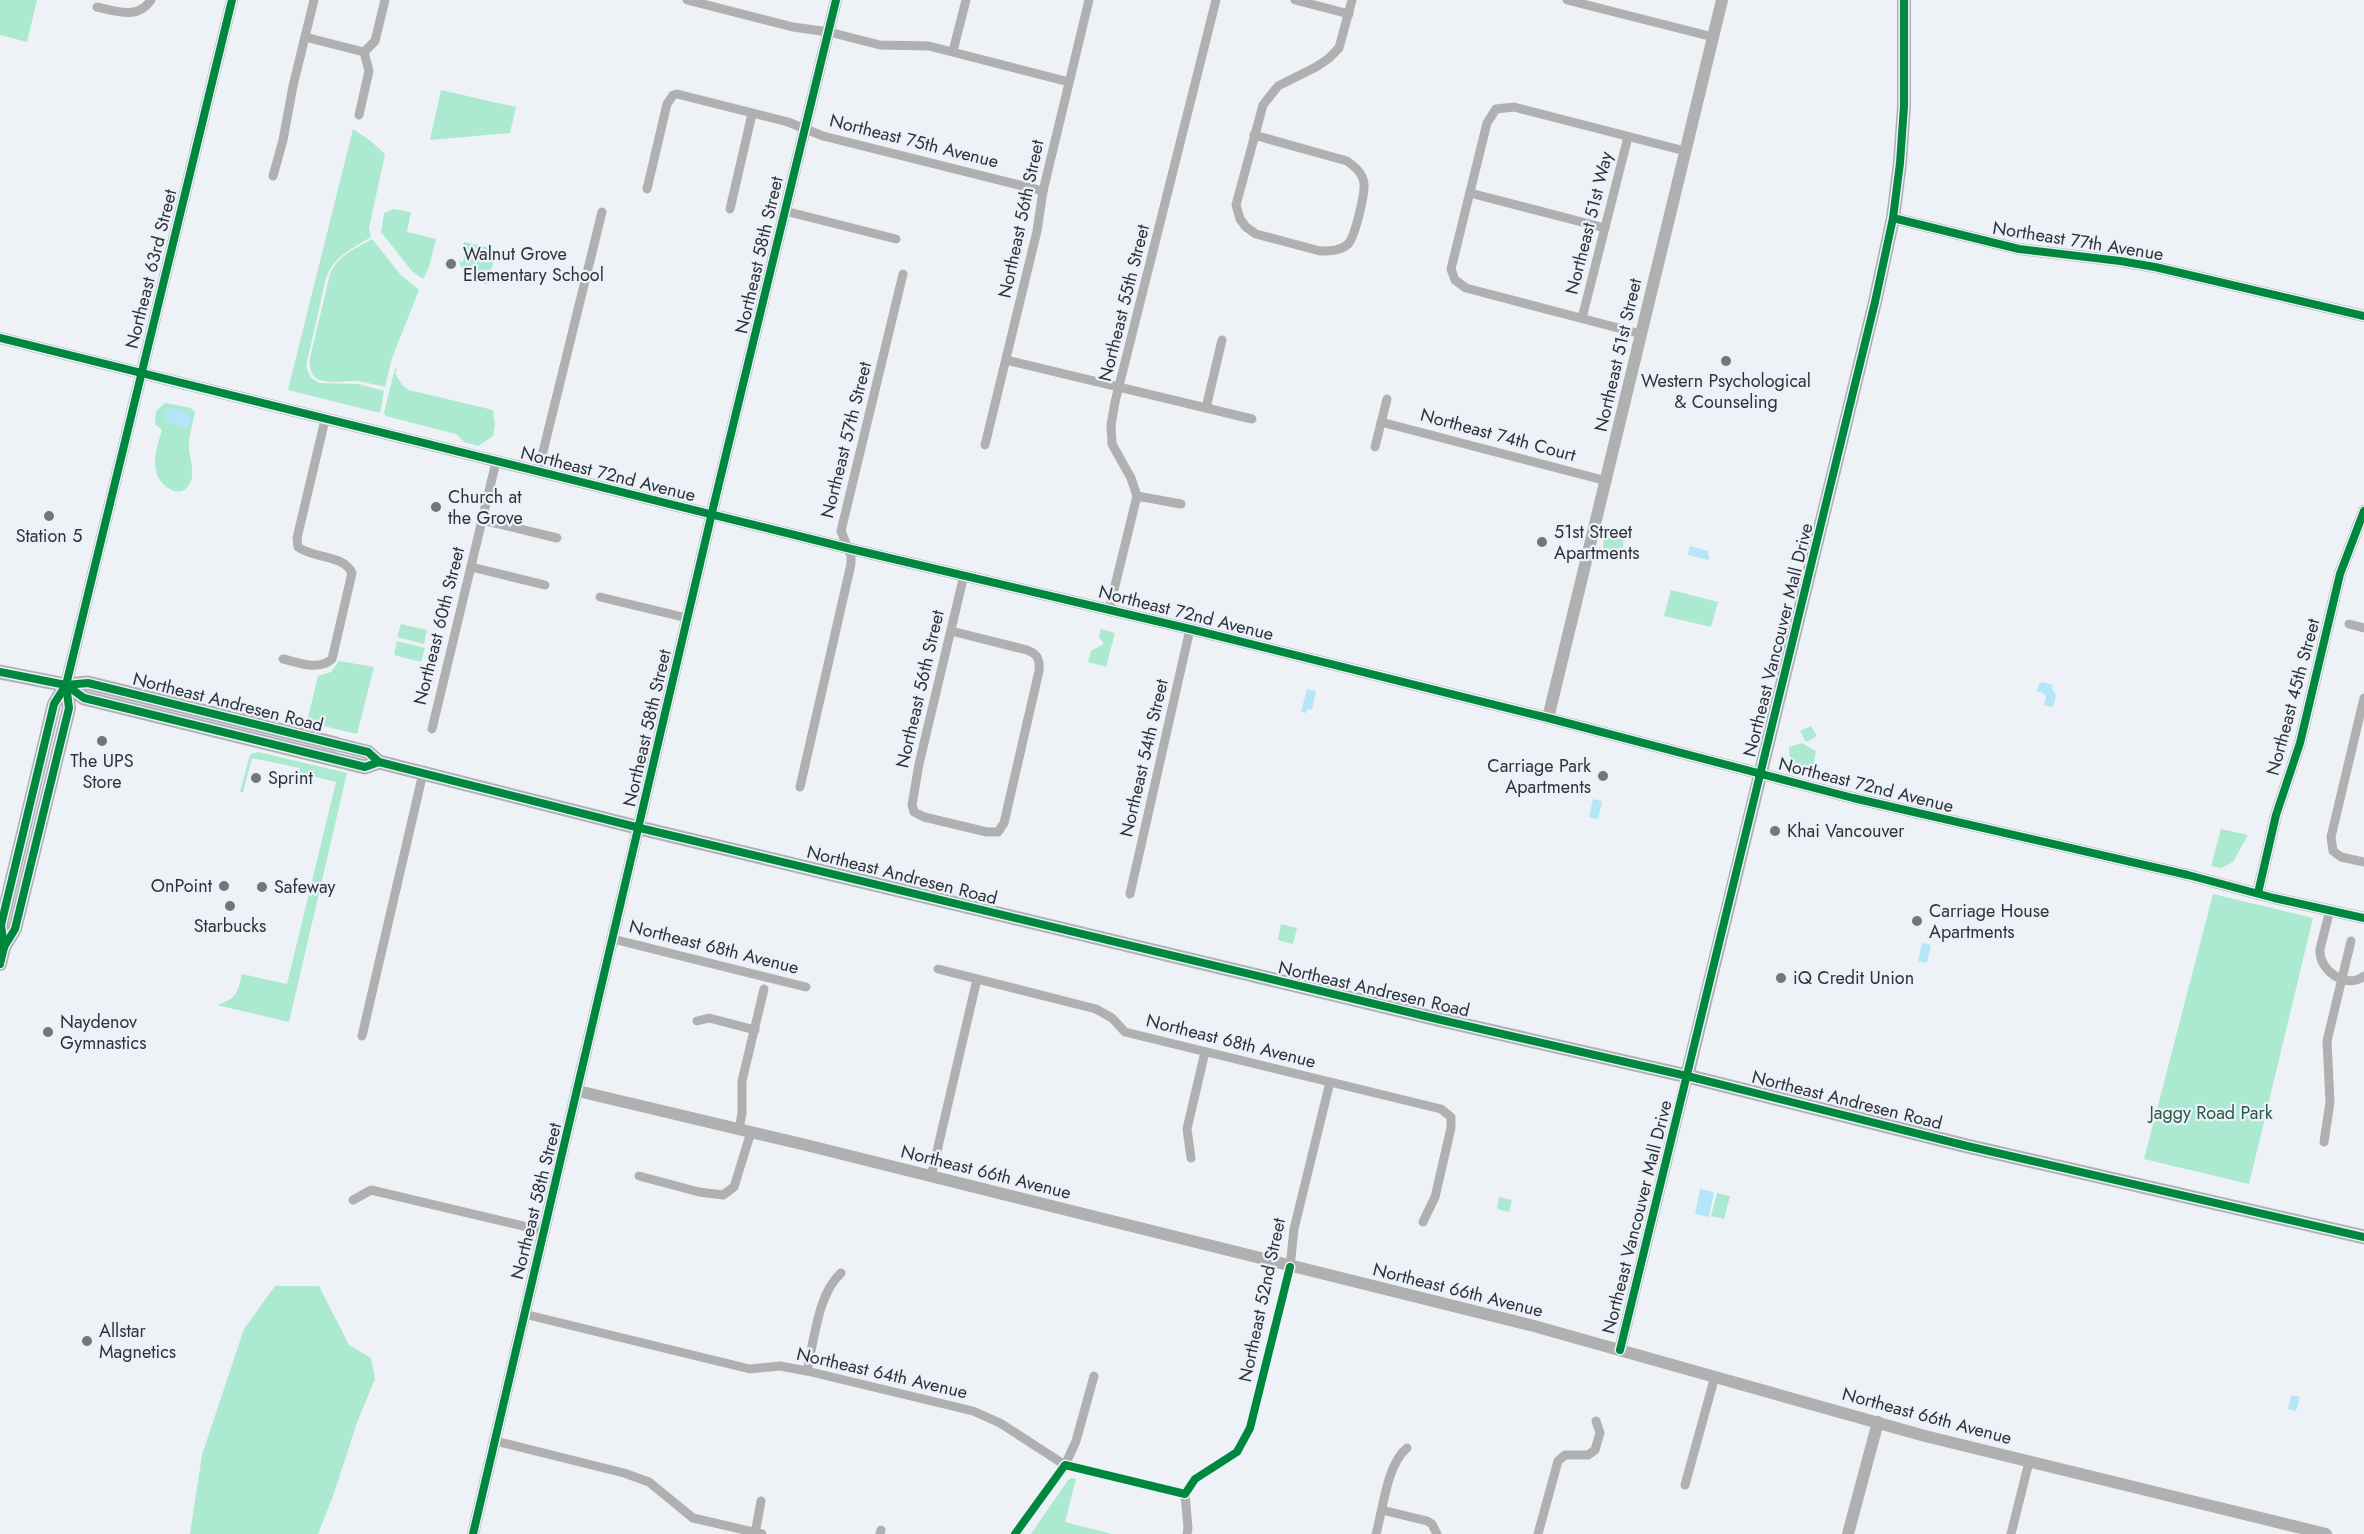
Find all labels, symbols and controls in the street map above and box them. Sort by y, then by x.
street label: Northeast 75th Avenue [827,107,1001,175]
street label: Northeast 56th Street [992,137,1051,301]
street label: Northeast 51st Way [1559,149,1619,297]
street label: Northeast 58th Street [728,173,790,336]
street label: Northeast 63rd Street [119,186,184,352]
street label: Northeast 77th Avenue [1991,215,2165,267]
street label: Northeast 55th Street [1092,221,1156,384]
place label: Walnut Grove Elementary School [463,241,604,288]
marker: Walnut Grove Elementary School [444,257,458,271]
street label: Northeast 51st Street [1588,275,1648,434]
marker: Western Psychological & Counseling [1719,354,1733,368]
street label: Northeast 57th Street [814,358,878,521]
place label: Western Psychological & Counseling [1641,368,1811,415]
street label: Northeast 74th Court [1417,402,1579,468]
street label: Northeast 72nd Avenue [518,440,698,508]
place label: Church at the Grove [448,484,523,531]
marker: Church at the Grove [429,500,443,514]
marker: Station 5 [42,509,56,523]
place label: 51st Street Apartments [1554,519,1640,566]
street label: Northeast Vancouver Mall Drive [1736,520,1820,760]
place label: Station 5 [16,523,82,549]
marker: 51st Street Apartments [1535,535,1549,549]
street label: Northeast 60th Street [407,544,471,708]
street label: Northeast 72nd Avenue [1096,579,1276,647]
street label: Northeast 56th Street [889,607,951,770]
street label: Northeast 45th Street [2260,615,2327,778]
street label: Northeast 58th Street [616,646,678,809]
street label: Northeast Andresen Road [130,666,326,738]
street label: Northeast 54th Street [1113,676,1175,840]
marker: The UPS Store [95,734,109,748]
place label: The UPS Store [70,748,134,795]
street label: Northeast 72nd Avenue [1776,751,1956,819]
place label: Carriage Park Apartments [1487,753,1591,800]
place label: Sprint [268,765,313,791]
marker: Carriage Park Apartments [1596,769,1610,783]
marker: Sprint [249,771,263,785]
place label: Khai Vancouver [1787,818,1905,844]
marker: Khai Vancouver [1768,824,1782,838]
street label: Northeast Andresen Road [804,839,1000,911]
place label: OnPoint [151,873,213,899]
place label: Safeway [274,874,335,900]
marker: OnPoint [217,879,231,893]
marker: Safeway [255,880,269,894]
place label: Carriage House Apartments [1929,898,2049,945]
marker: Starbucks [223,899,237,913]
place label: Starbucks [194,913,266,939]
street label: Northeast 68th Avenue [626,913,802,981]
marker: Carriage House Apartments [1910,914,1924,928]
street label: Northeast Andresen Road [1276,954,1472,1024]
place label: iQ Credit Union [1793,965,1914,991]
marker: iQ Credit Union [1774,971,1788,985]
street label: Northeast 68th Avenue [1143,1007,1319,1075]
place label: Naydenov Gymnastics [60,1009,146,1056]
marker: Naydenov Gymnastics [41,1025,55,1039]
street label: Northeast Andresen Road [1749,1064,1945,1136]
street label: Northeast Vancouver Mall Drive [1595,1097,1679,1337]
park label: Jaggy Road Park [2147,1100,2273,1126]
street label: Northeast 58th Street [504,1119,568,1282]
street label: Northeast 66th Avenue [898,1138,1074,1206]
street label: Northeast 52nd Street [1232,1215,1292,1384]
street label: Northeast 66th Avenue [1370,1256,1546,1324]
place label: Allstar Magnetics [99,1318,176,1365]
marker: Allstar Magnetics [80,1334,94,1348]
street label: Northeast 64th Avenue [794,1341,970,1405]
street label: Northeast 66th Avenue [1839,1381,2015,1451]

